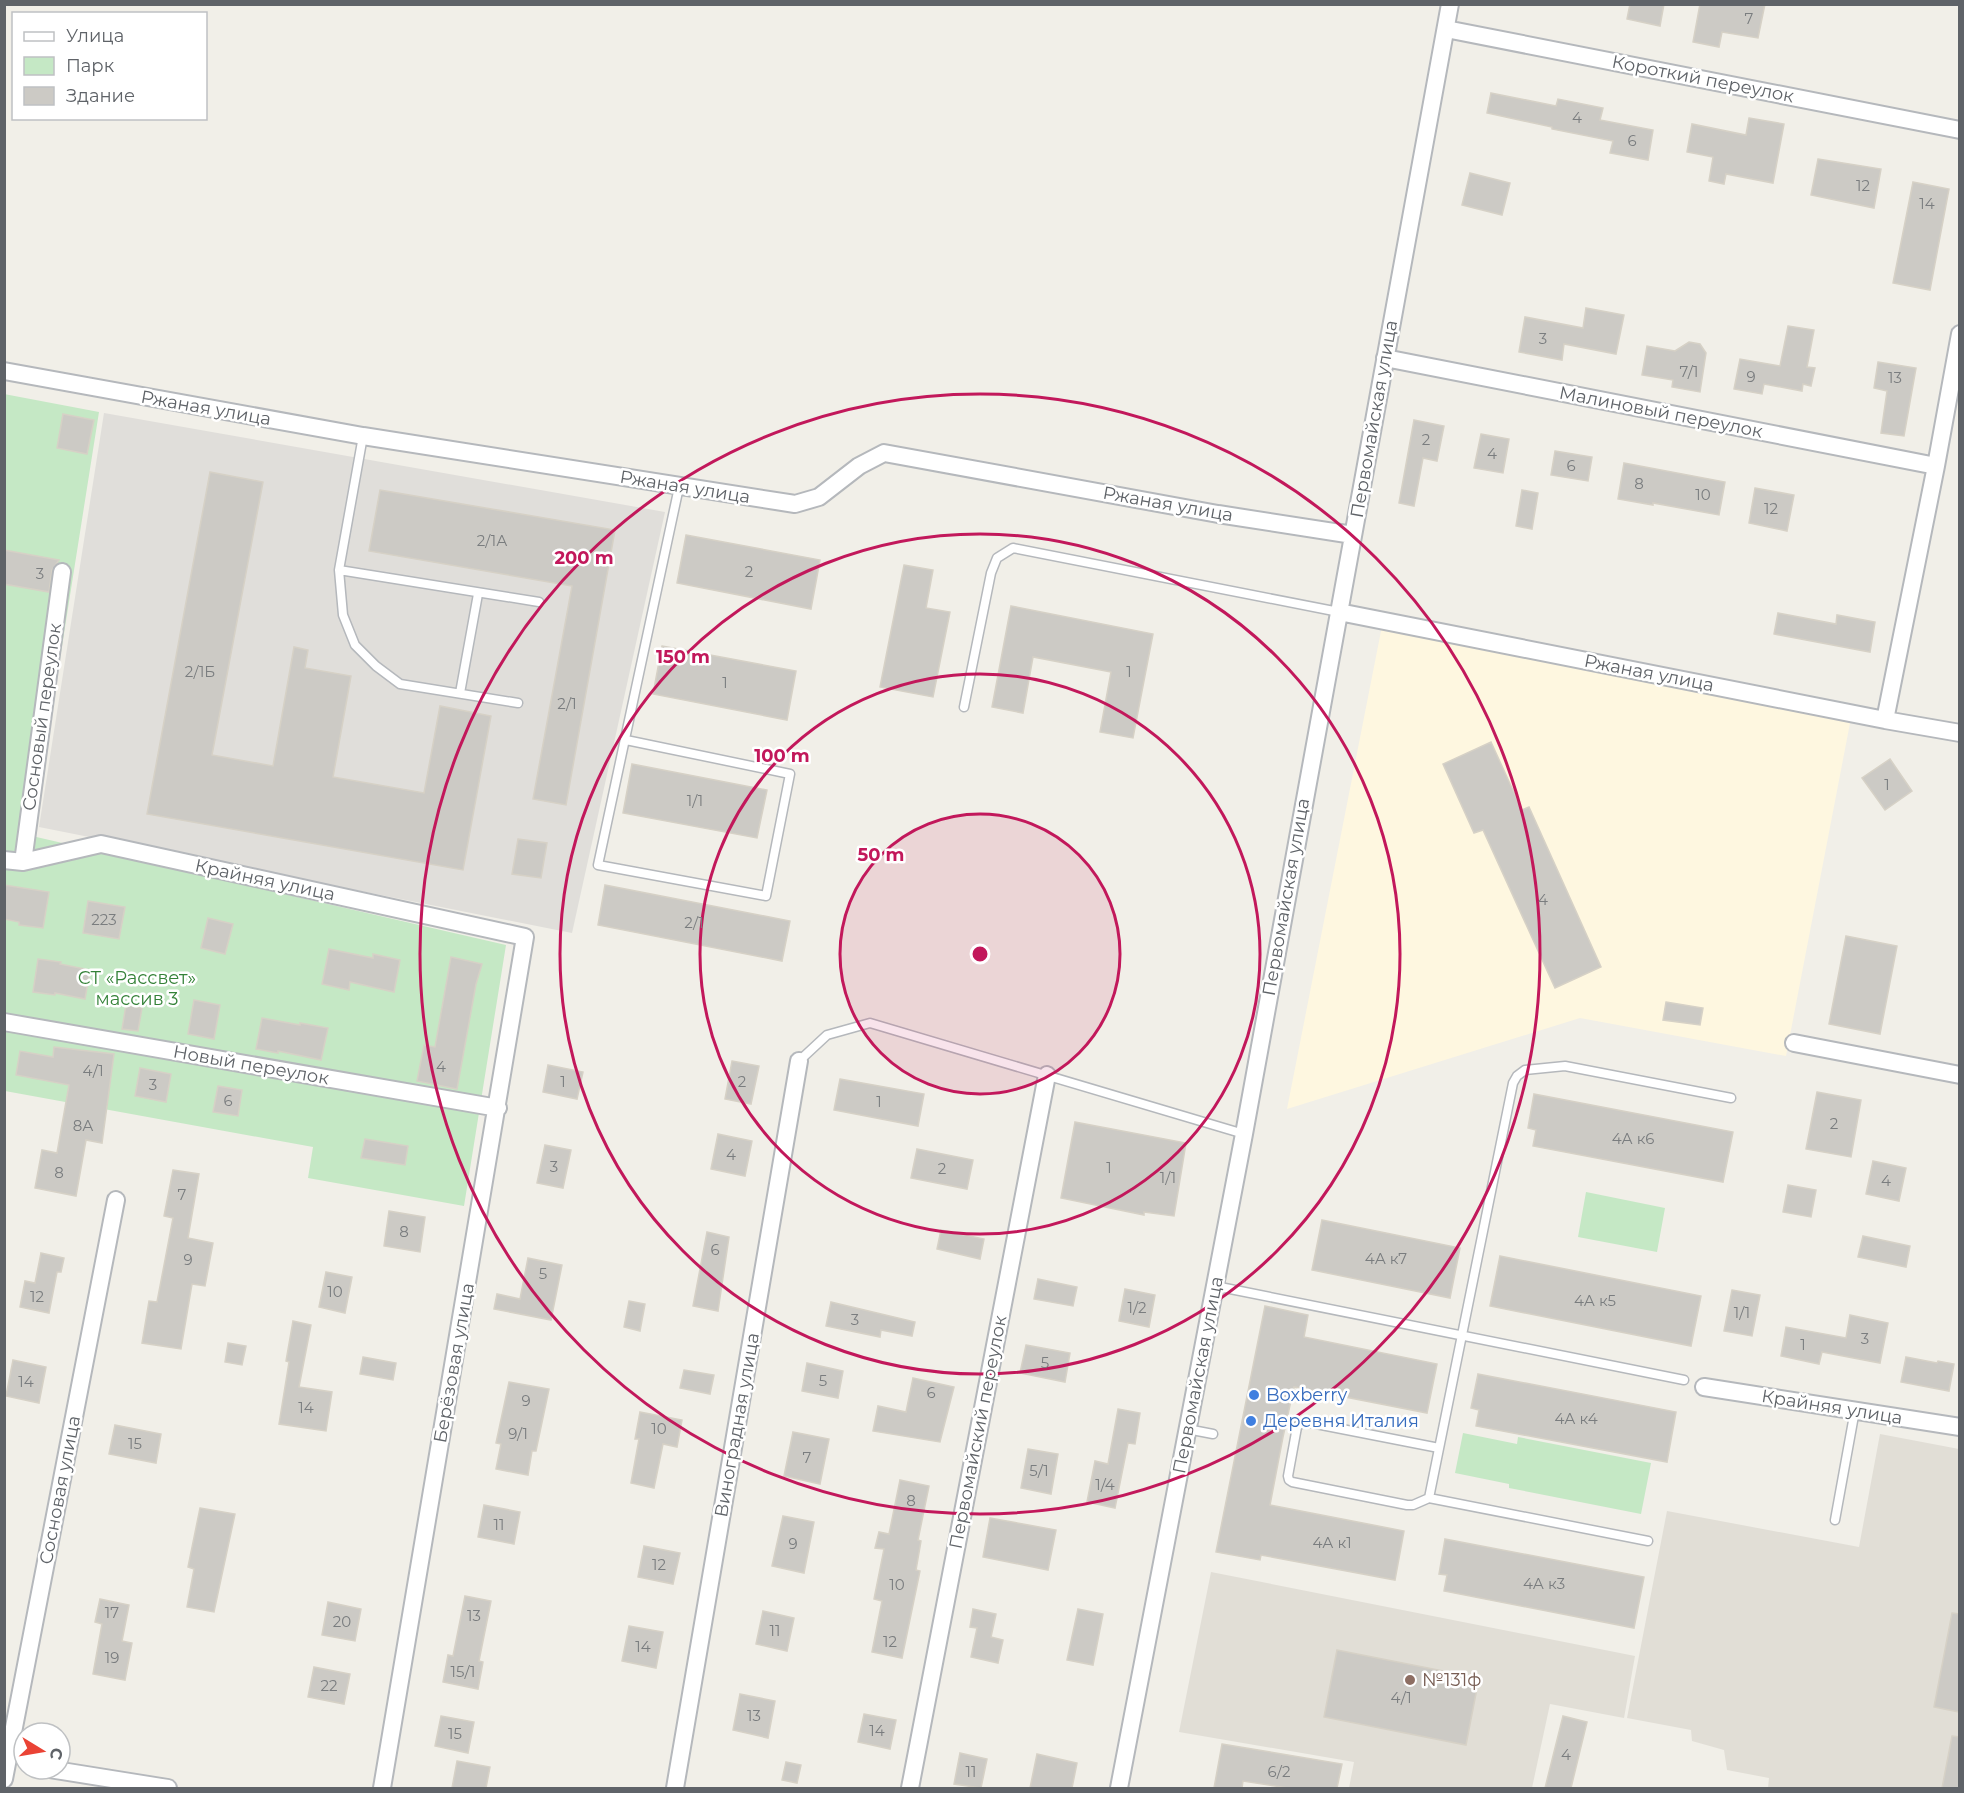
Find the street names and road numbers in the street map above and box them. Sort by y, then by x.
street label: Короткий переулок [1610,51,1796,108]
street label: Первомайская улица [1346,318,1402,520]
street label: Малиновый переулок [1557,381,1765,443]
street label: Ржаная улица [139,386,273,430]
street label: Ржаная улица [618,466,752,508]
street label: Ржаная улица [1101,482,1235,526]
street label: Сосновый переулок [18,621,66,812]
street label: Ржаная улица [1582,650,1716,696]
street label: Первомайская улица [1258,796,1314,998]
street label: Крайняя улица [193,854,337,906]
street label: Новый переулок [171,1040,331,1090]
street label: Первомайская улица [1168,1274,1228,1476]
street label: Берёзовая улица [429,1281,479,1445]
street label: Первомайский переулок [945,1313,1012,1551]
street label: Виноградная улица [710,1331,764,1519]
street label: Крайняя улица [1760,1385,1904,1429]
street label: Сосновая улица [35,1414,85,1566]

